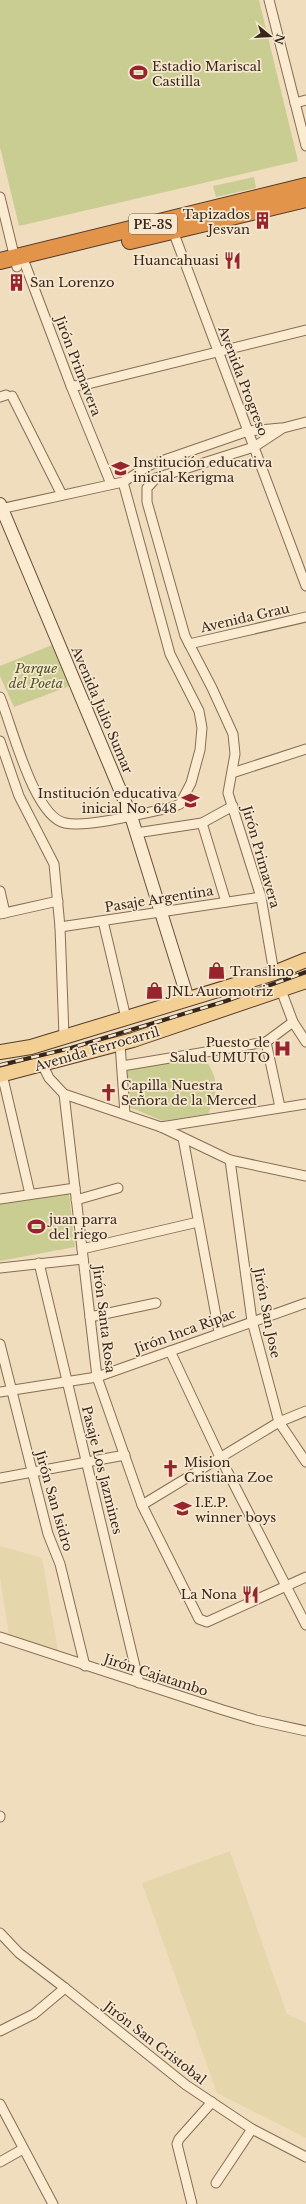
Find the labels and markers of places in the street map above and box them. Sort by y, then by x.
place label: Estadio Mariscal Castilla [152,58,261,90]
sports icon: Estadio Mariscal Castilla [129,63,149,83]
place label: Tapizados Jesvan [183,206,250,238]
building icon: Tapizados Jesvan [253,211,273,231]
restaurant icon: Huancahuasi [222,250,242,270]
place label: Huancahuasi [133,252,220,269]
building icon: San Lorenzo [7,272,27,292]
place label: San Lorenzo [30,274,114,291]
place label: Institución educativa inicial Kerigma [133,454,273,486]
school or university icon: Institución educativa inicial Kerigma [110,459,130,479]
place label: Institución educativa inicial No. 648 [38,785,178,817]
school or university icon: Institución educativa inicial No. 648 [180,790,200,810]
shop icon: Translino [207,961,227,981]
place label: Translino [230,963,294,980]
shop icon: JNL Automotriz [144,981,164,1001]
place label: JNL Automotriz [165,983,273,1000]
place label: Puesto de Salud UMUTO [170,1034,270,1066]
hospital icon: Puesto de Salud UMUTO [273,1039,293,1059]
place label: Capilla Nuestra Señora de la Merced [121,1077,257,1109]
church icon: Capilla Nuestra Señora de la Merced [98,1082,118,1102]
place label: juan parra del riego [47,1211,118,1243]
sports icon: juan parra del riego [26,1216,46,1236]
place label: Mision Cristiana Zoe [184,1454,273,1486]
church icon: Mision Cristiana Zoe [161,1459,181,1479]
place label: I.E.P. winner boys [195,1494,276,1526]
school or university icon: I.E.P. winner boys [172,1499,192,1519]
restaurant icon: La Nona [240,1584,260,1604]
place label: La Nona [181,1586,238,1603]

